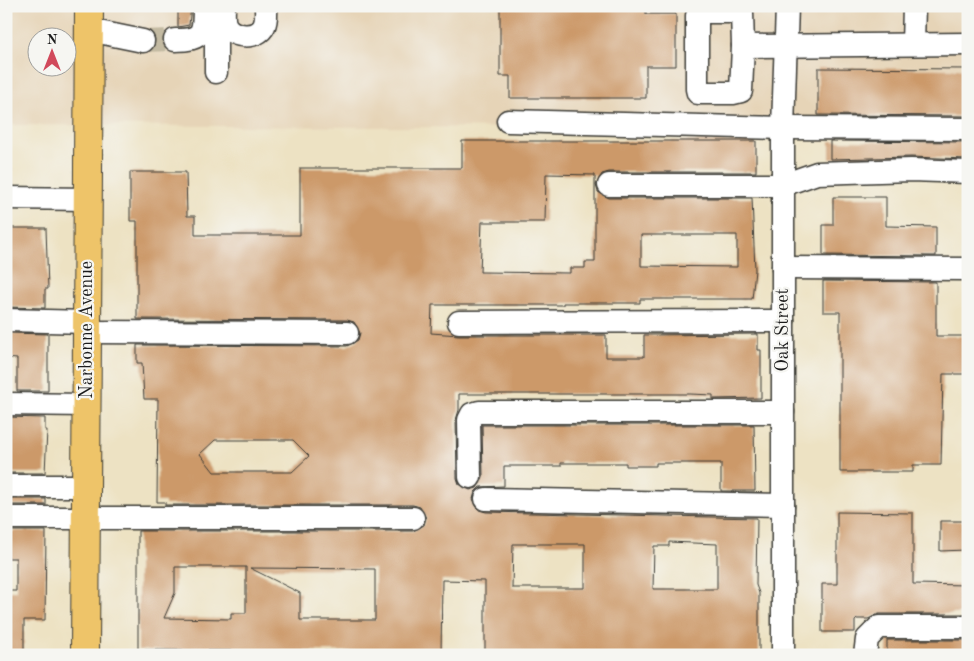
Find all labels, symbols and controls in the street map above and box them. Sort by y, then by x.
north arrow [28,28,78,78]
text: N [47,33,58,47]
street label: Narbonne Avenue [78,261,96,399]
street label: Oak Street [774,288,792,372]

